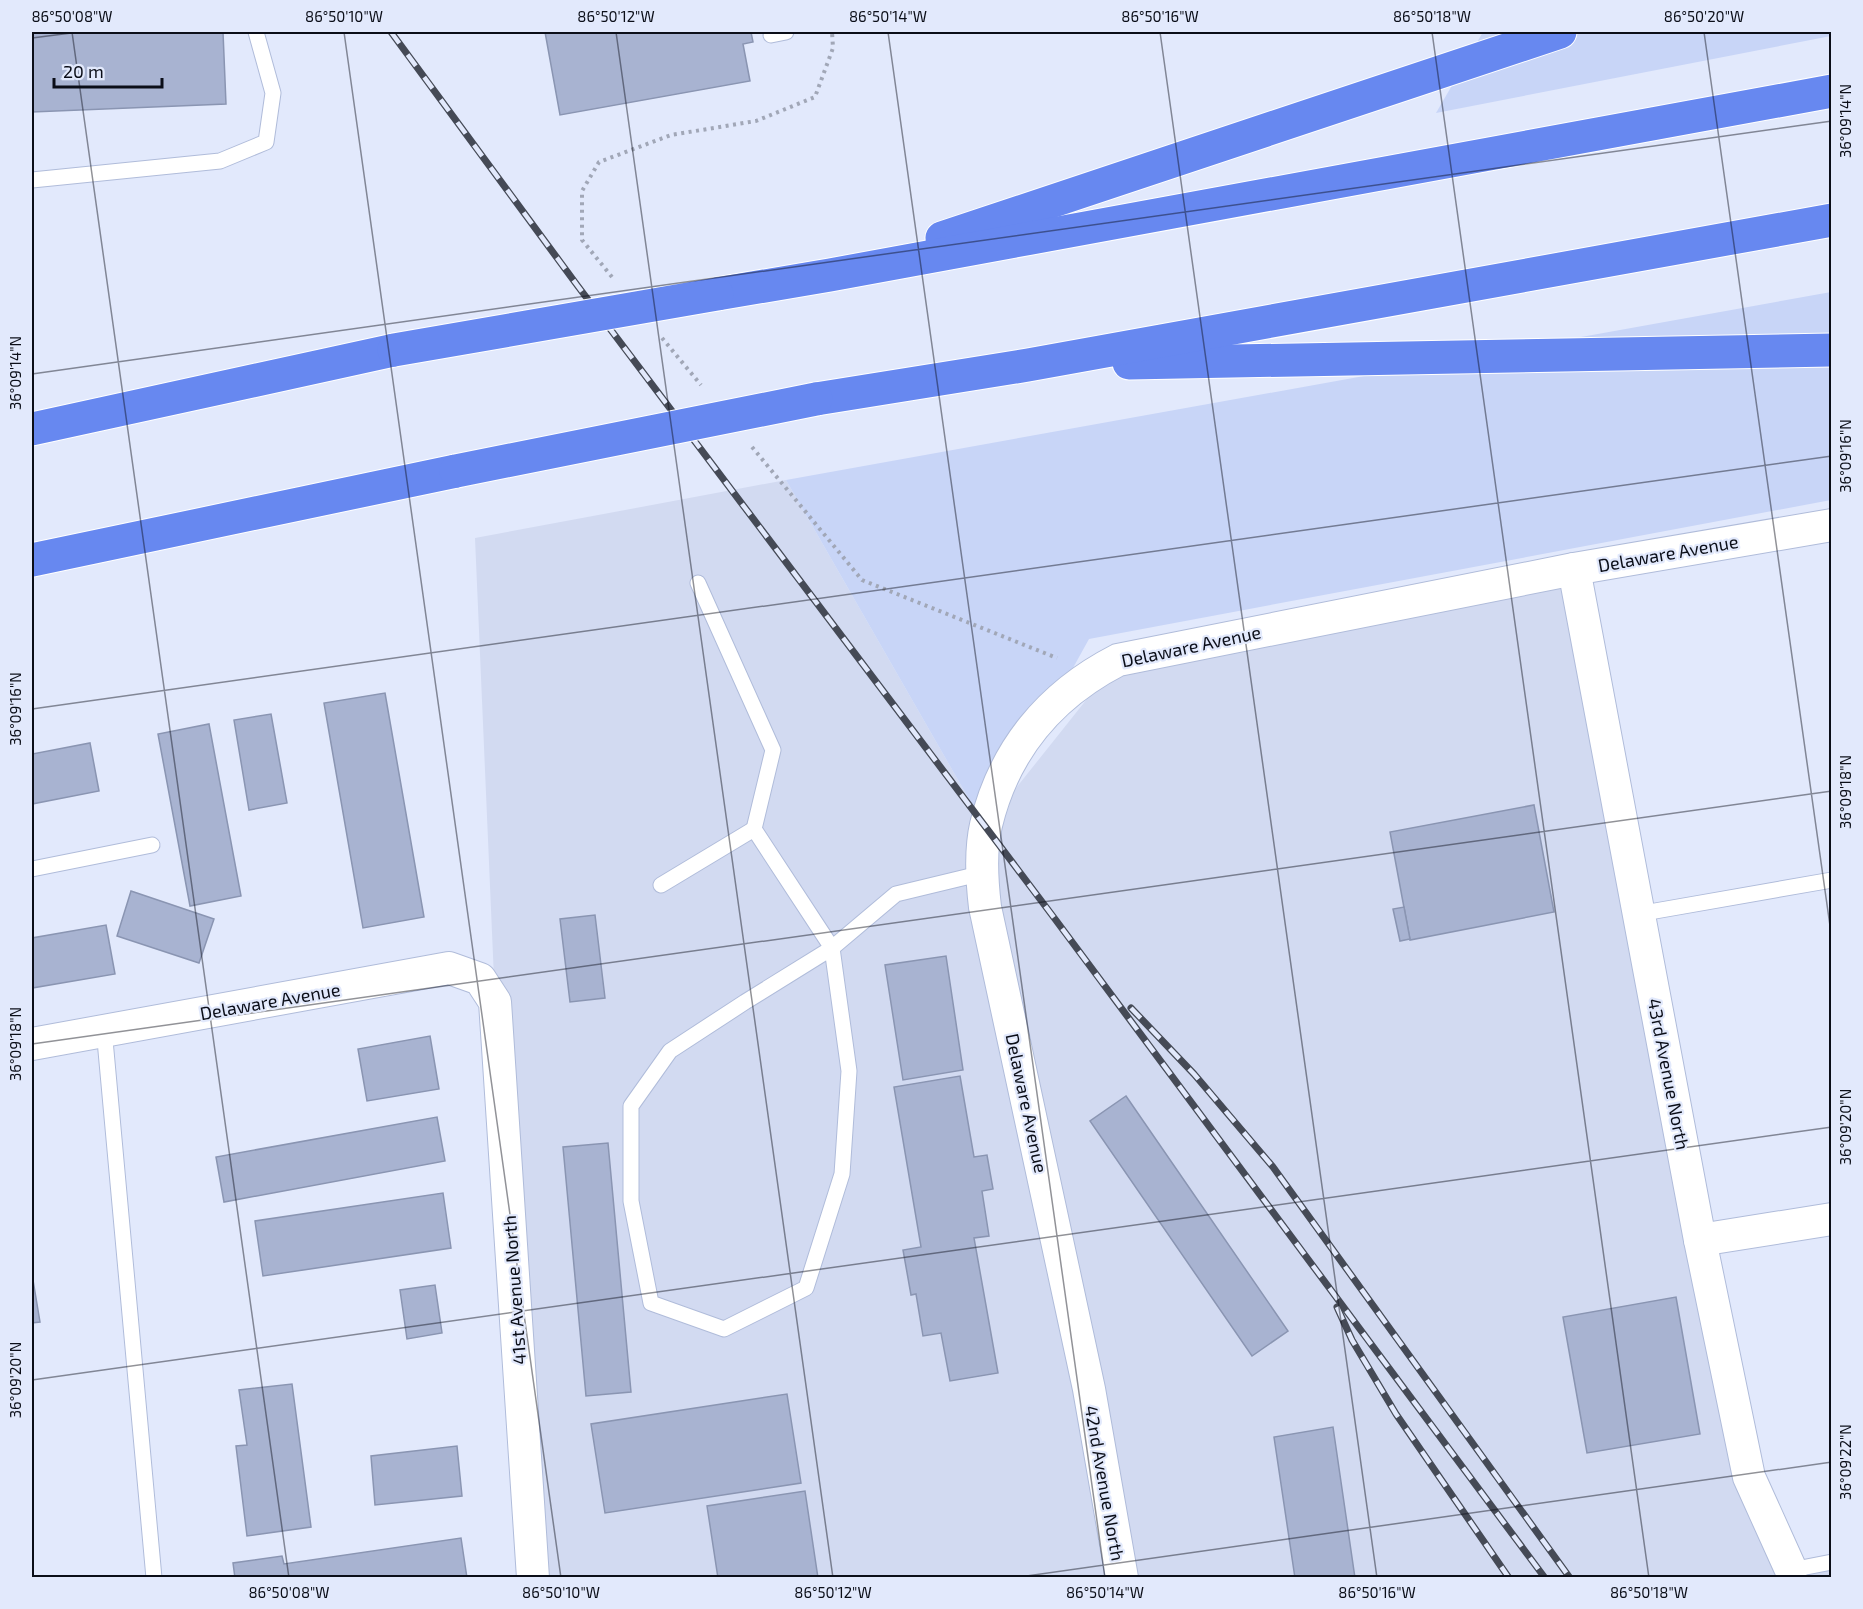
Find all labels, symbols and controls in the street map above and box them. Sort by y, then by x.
text: 86°50'08"W [31,7,113,25]
text: 86°50'10"W [305,7,383,25]
text: 86°50'12"W [577,7,655,25]
text: 86°50'14"W [849,7,927,25]
text: 86°50'16"W [1121,7,1199,25]
text: 86°50'18"W [1393,7,1471,25]
text: 86°50'20"W [1664,7,1744,25]
scale bar [54,51,162,89]
text: 20 m [63,60,104,82]
text: 36°09'14"N [1836,84,1854,158]
text: 36°09'14"N [6,336,24,410]
text: 36°09'16"N [1836,419,1854,493]
street label: Delaware Avenue [1596,530,1740,576]
street label: Delaware Avenue [1119,620,1263,672]
text: 36°09'16"N [6,672,24,746]
text: 36°09'18"N [1836,755,1854,829]
street label: Delaware Avenue [198,978,342,1024]
street label: 43rd Avenue North [1644,996,1694,1152]
text: 36°09'18"N [6,1007,24,1081]
street label: Delaware Avenue [1001,1031,1053,1175]
text: 36°09'20"N [1836,1089,1854,1165]
street label: 41st Avenue North [498,1215,530,1365]
text: 36°09'20"N [6,1342,24,1418]
street label: 42nd Avenue North [1081,1404,1129,1562]
text: 36°09'22"N [1836,1424,1854,1500]
text: 86°50'08"W [248,1583,330,1601]
text: 86°50'10"W [522,1583,600,1601]
text: 86°50'12"W [794,1583,872,1601]
text: 86°50'14"W [1066,1583,1144,1601]
text: 86°50'16"W [1338,1583,1416,1601]
text: 86°50'18"W [1610,1583,1688,1601]

